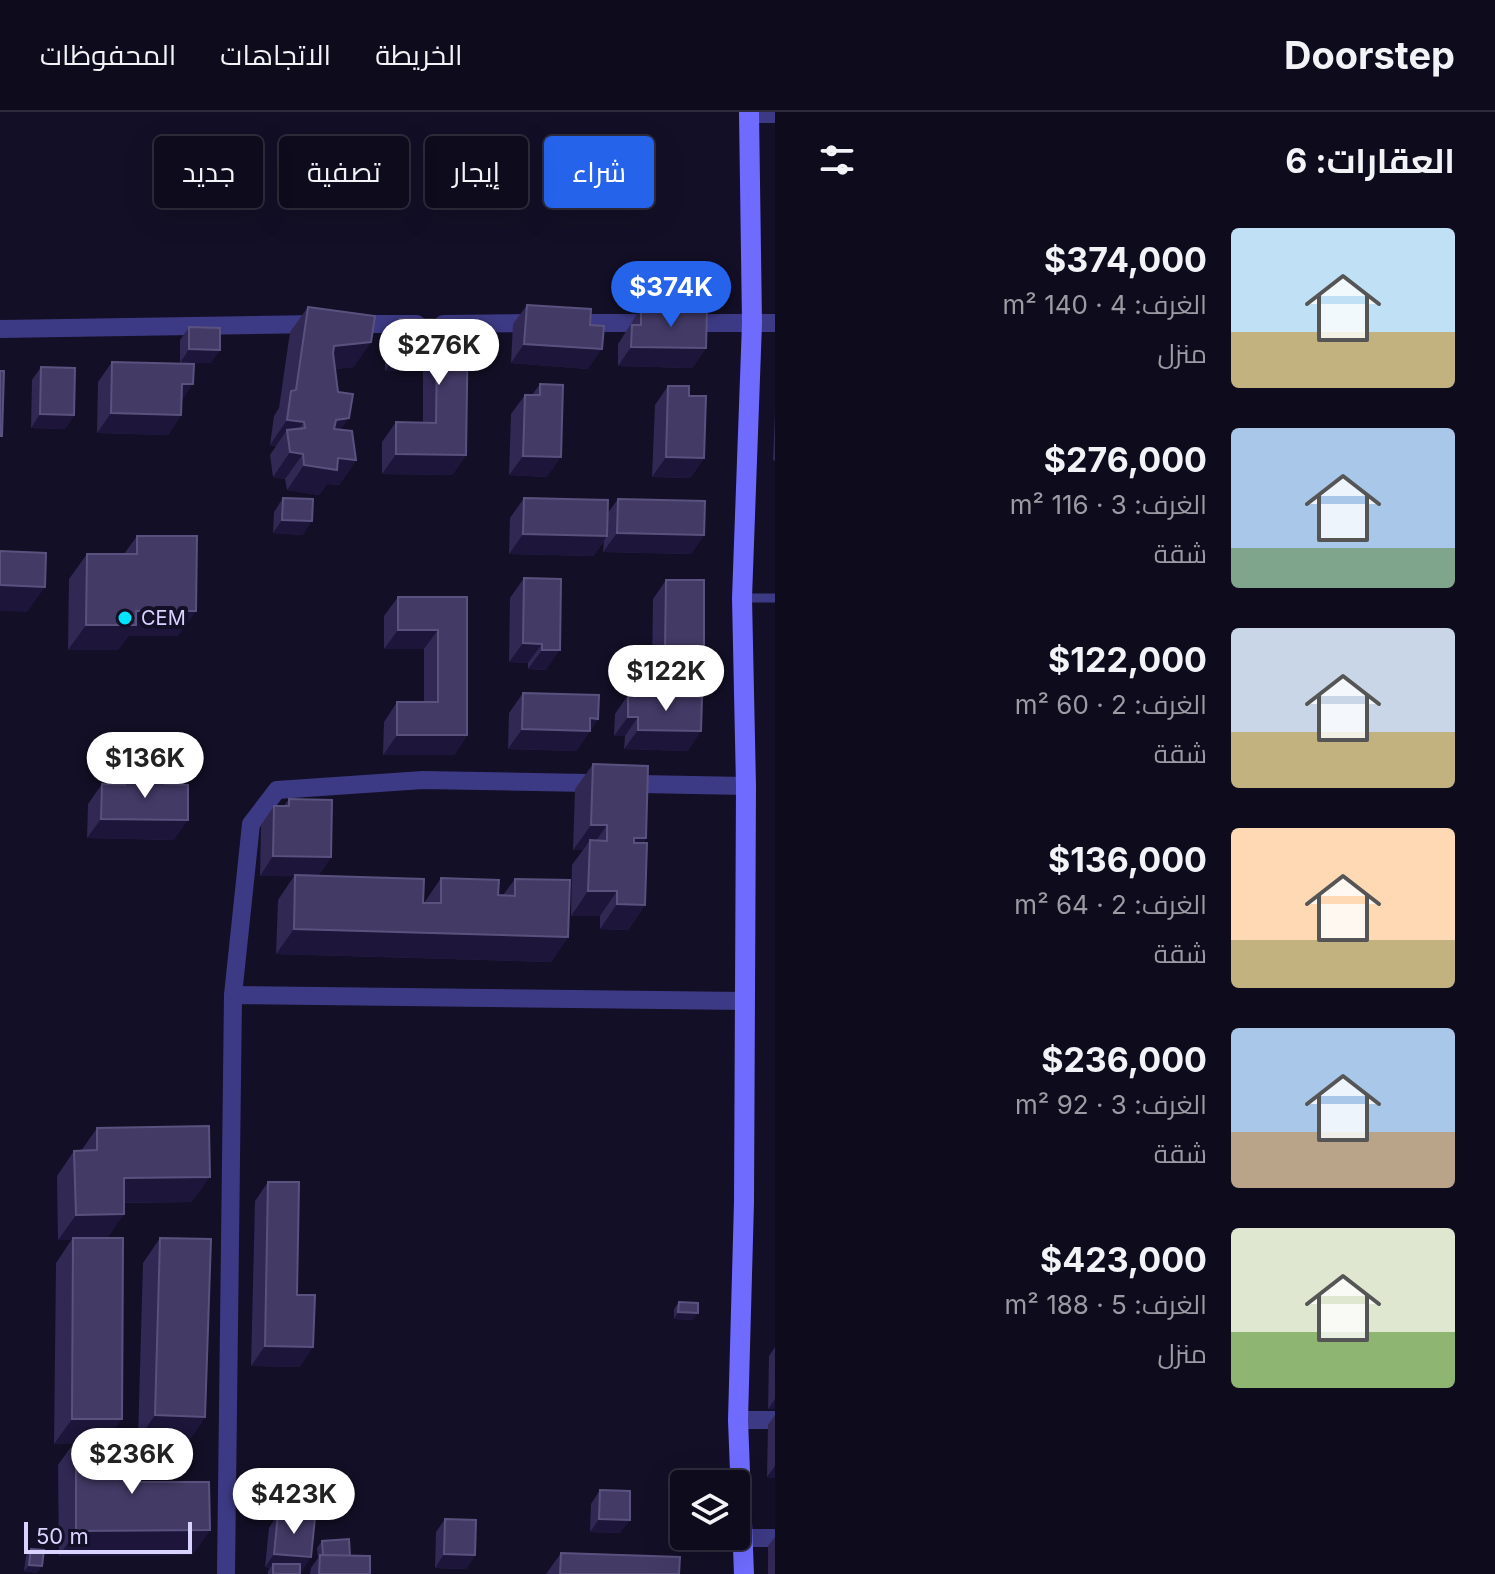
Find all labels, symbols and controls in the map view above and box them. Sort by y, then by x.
text: Doorstep [1284,32,1455,78]
text: المحفوظات [40,38,176,72]
text: الاتجاهات [220,38,331,72]
text: الخريطة [375,38,463,72]
chip: جديد [154,136,263,208]
chip: تصفية [279,136,409,208]
chip: إيجار [425,136,528,208]
chip: شراء [544,136,654,208]
icon: filters [815,138,859,182]
text: العقارات: 6 [1285,140,1455,181]
text: $374,000 [1044,239,1207,280]
icon: home [1295,260,1391,356]
pin: $374K [615,261,727,329]
text: $374K [629,271,713,302]
text: الغرف: 4 · 140 m² [1003,289,1207,320]
pin: $276K [383,319,495,387]
text: $276K [397,329,481,360]
text: منزل [1158,338,1207,369]
text: $276,000 [1044,439,1207,480]
icon: home [1295,460,1391,556]
text: الغرف: 3 · 116 m² [1010,489,1207,520]
text: شقة [1154,538,1207,569]
place label: CEM [141,606,186,630]
marker: CEM [116,609,134,627]
text: $122,000 [1048,639,1207,680]
pin: $122K [610,645,722,713]
text: $122K [626,655,706,686]
icon: home [1295,660,1391,756]
text: الغرف: 2 · 60 m² [1015,689,1207,720]
pin: $136K [89,732,201,800]
text: شقة [1154,738,1207,769]
text: $136K [105,742,185,773]
text: $136,000 [1048,839,1207,880]
icon: home [1295,860,1391,956]
text: الغرف: 2 · 64 m² [1014,889,1207,920]
text: شقة [1154,938,1207,969]
text: $236,000 [1041,1039,1207,1080]
icon: home [1295,1060,1391,1156]
text: الغرف: 3 · 92 m² [1015,1089,1207,1120]
text: شقة [1154,1138,1207,1169]
text: $423,000 [1040,1239,1207,1280]
icon: home [1295,1260,1391,1356]
text: الغرف: 5 · 188 m² [1005,1289,1207,1320]
text: منزل [1158,1338,1207,1369]
pin: $236K [76,1428,188,1496]
text: $236K [89,1438,175,1469]
pin: $423K [238,1468,350,1536]
map controls [670,1470,750,1550]
button: layers [670,1470,750,1550]
text: $423K [251,1478,337,1509]
scale bar [24,1518,192,1554]
text: 50 m [36,1523,89,1549]

